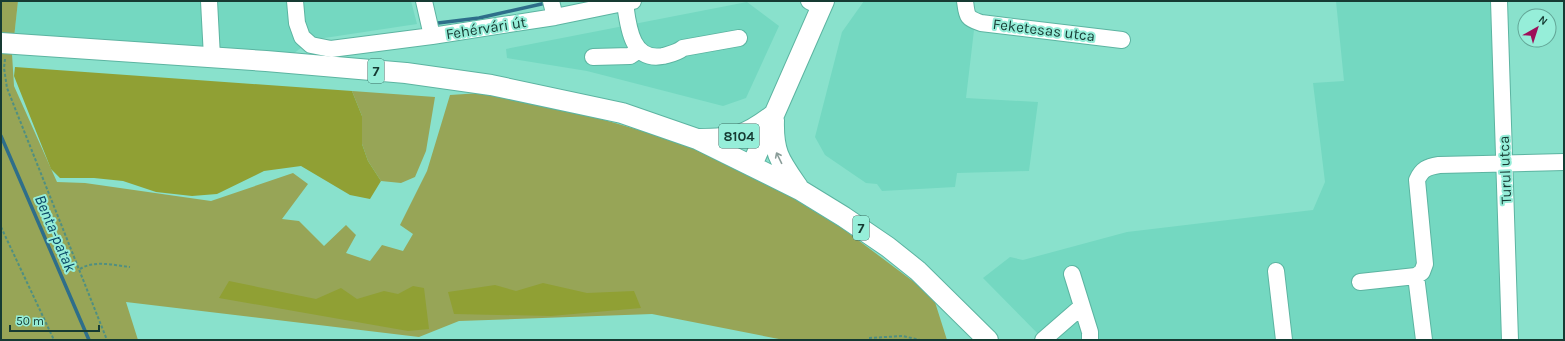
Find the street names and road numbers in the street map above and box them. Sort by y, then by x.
street label: Fehérvári út [444,13,528,43]
street label: Feketesas utca [992,15,1096,45]
road number: 7 [368,59,384,83]
road number: 8104 [719,124,759,148]
street label: Turul utca [1495,135,1515,205]
road number: 7 [853,216,869,240]

